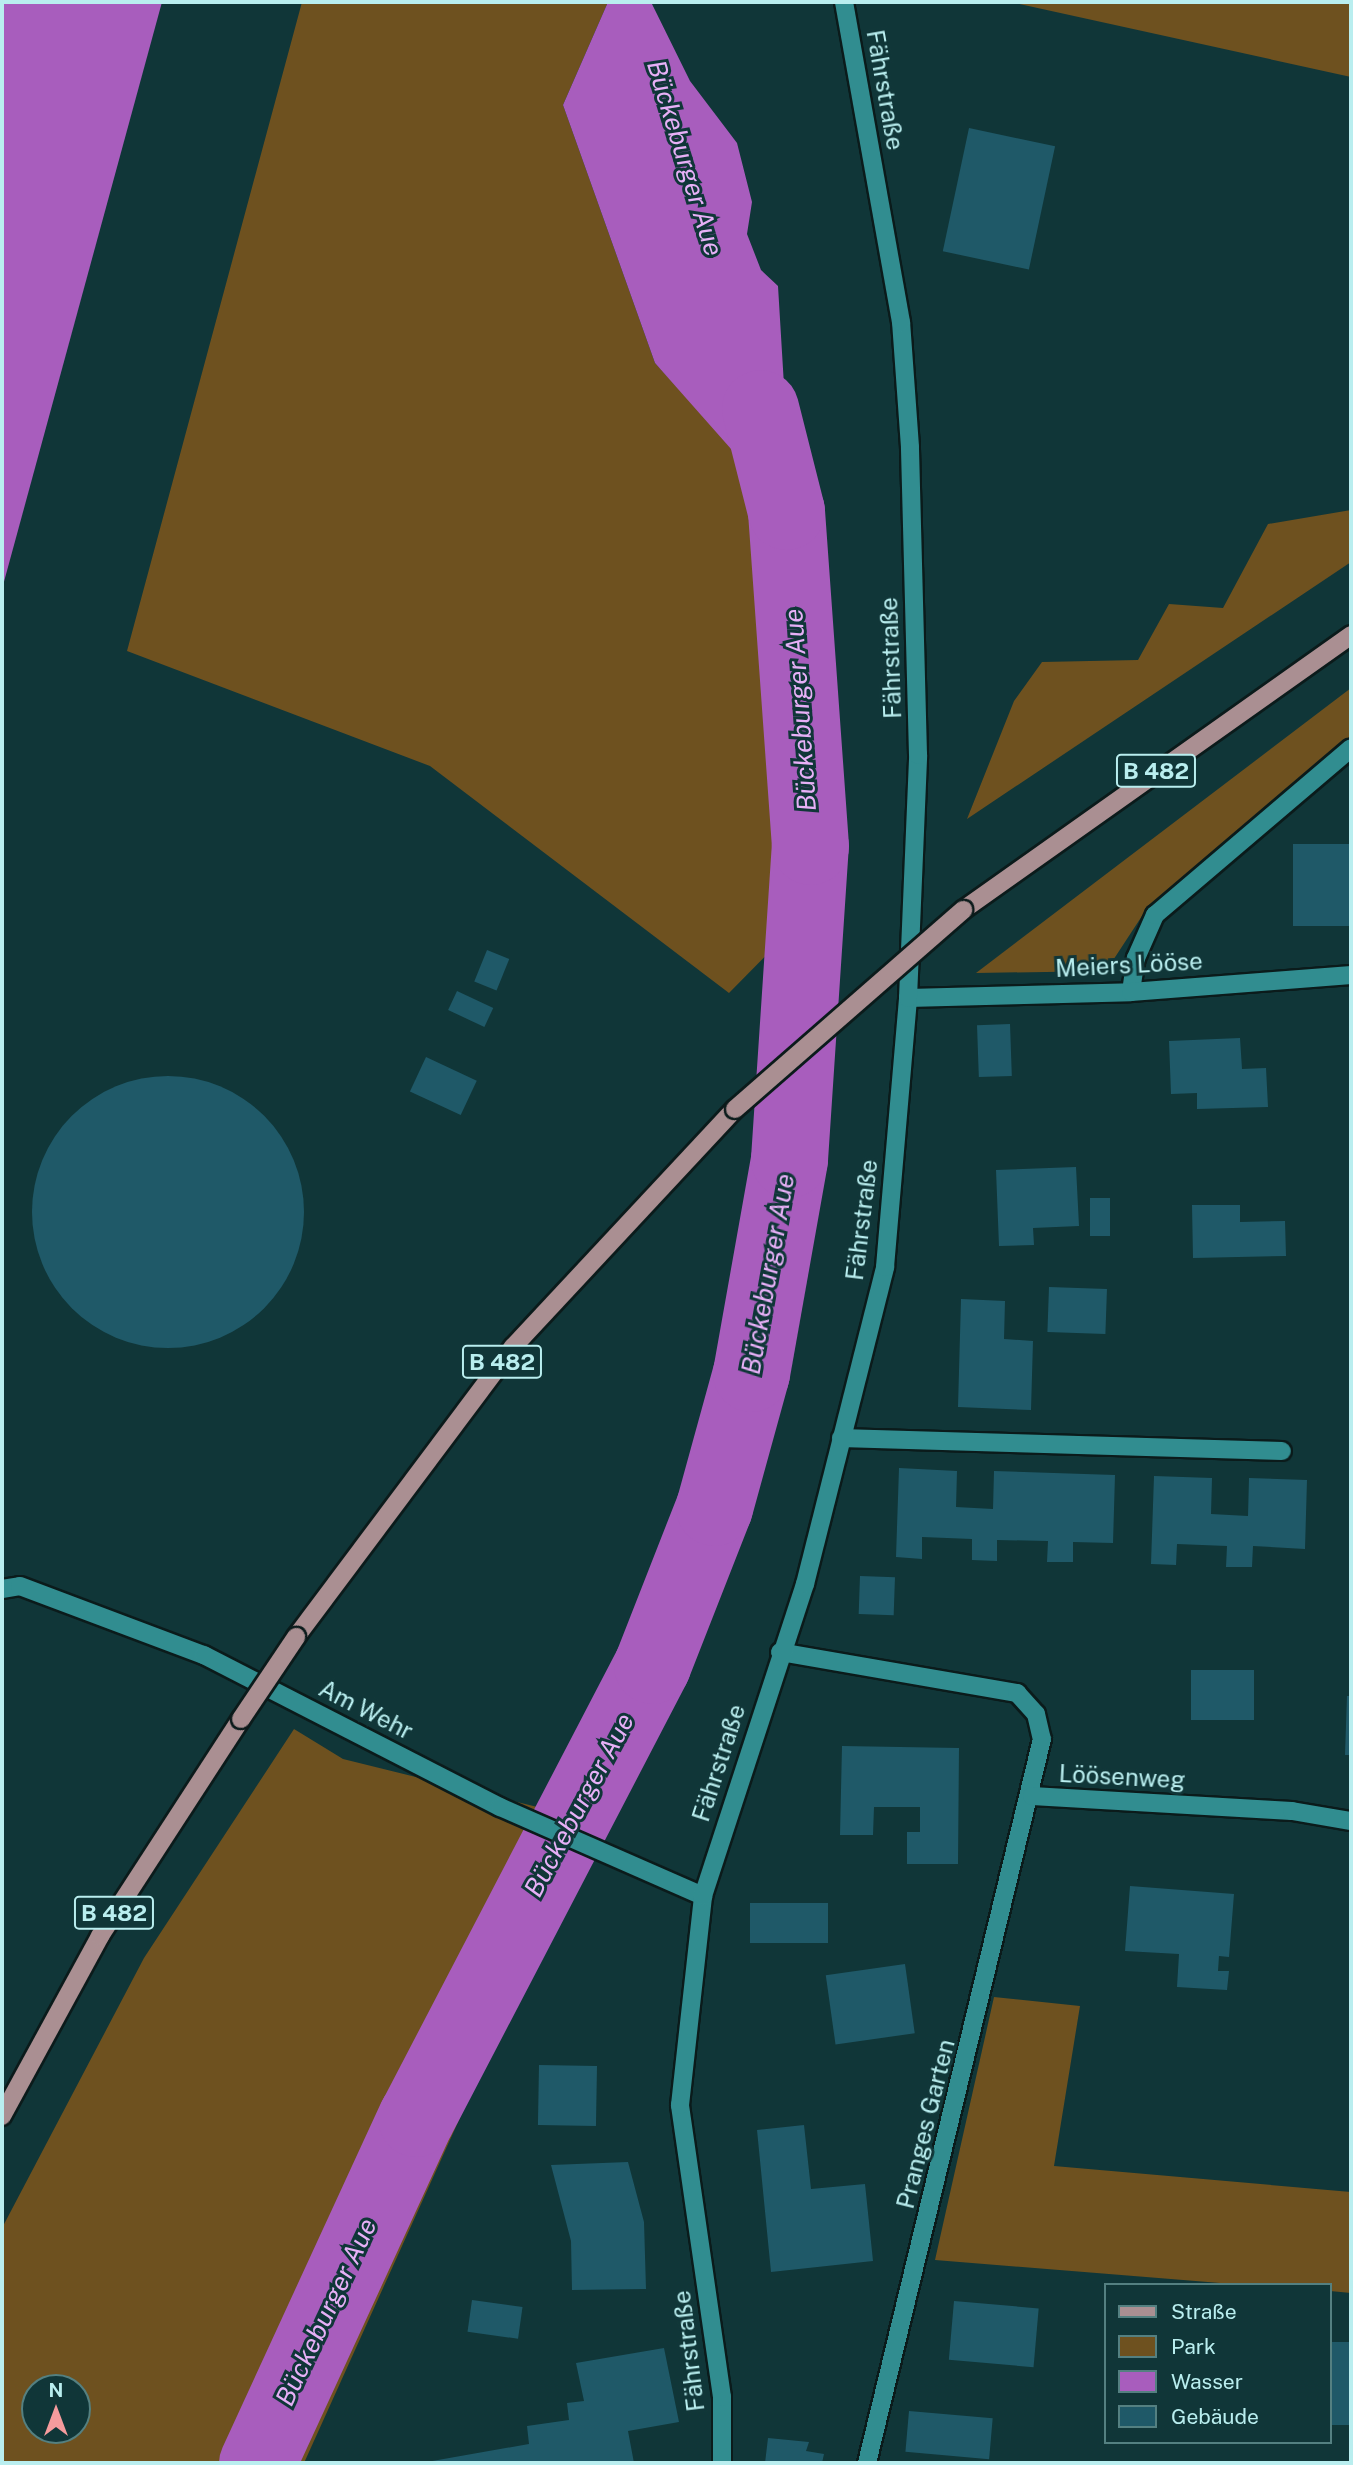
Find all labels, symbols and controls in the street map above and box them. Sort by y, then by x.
street label: Fährstraße [860,28,910,152]
water label: Bückeburger Aue [640,56,730,260]
street label: Fährstraße [874,597,908,719]
water label: Bückeburger Aue [777,608,823,812]
road number: B 482 [1116,751,1196,790]
street label: Meiers Lööse [1055,947,1203,983]
street label: Fährstraße [840,1158,884,1282]
water label: Bückeburger Aue [735,1171,801,1377]
road number: B 482 [462,1343,542,1382]
street label: Am Wehr [314,1674,418,1746]
street label: Fährstraße [687,1701,751,1825]
water label: Bückeburger Aue [518,1708,640,1902]
street label: Löösenweg [1058,1759,1186,1795]
road number: B 482 [74,1894,154,1932]
street label: Pranges Garten [891,2036,961,2212]
water label: Bückeburger Aue [269,2213,383,2411]
legend [1104,2283,1332,2444]
street label: Fährstraße [667,2289,711,2413]
text: Straße [1171,2299,1237,2324]
text: Park [1171,2334,1216,2359]
text: Wasser [1171,2369,1243,2394]
north arrow [21,2374,91,2444]
text: N [49,2379,63,2401]
text: Gebäude [1171,2404,1259,2429]

